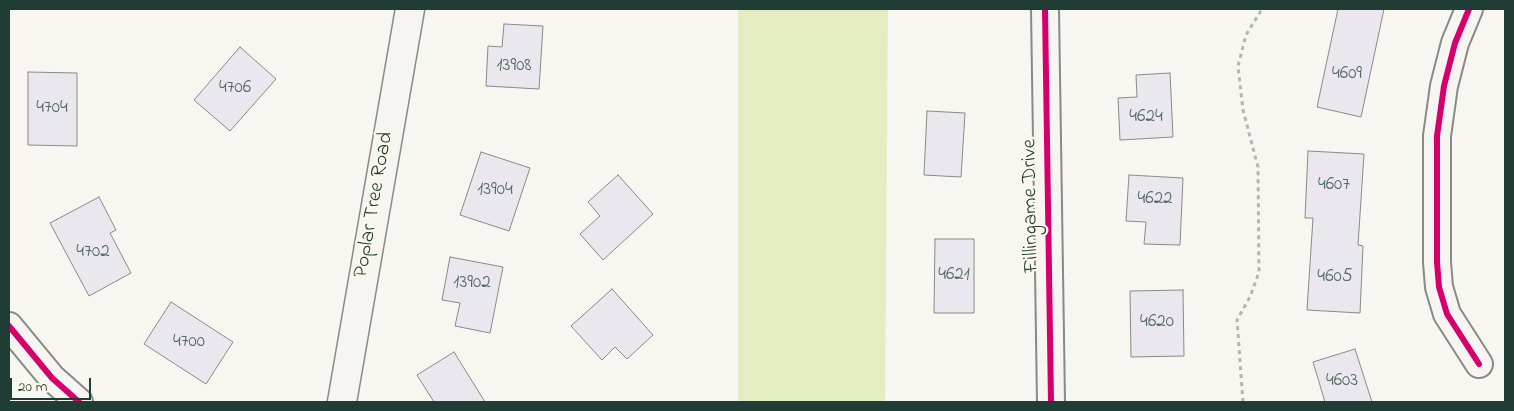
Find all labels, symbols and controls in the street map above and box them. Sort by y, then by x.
house number: 13908 [497,56,531,78]
house number: 4609 [1332,64,1362,86]
house number: 4706 [219,78,251,100]
house number: 4704 [36,98,68,120]
house number: 4624 [1129,107,1163,129]
street label: Poplar Tree Road [350,130,400,280]
street label: Fillingame Drive [1018,139,1046,273]
house number: 4607 [1318,175,1350,197]
house number: 13904 [477,180,513,202]
house number: 4622 [1137,189,1173,211]
house number: 4702 [76,242,110,264]
house number: 4621 [938,265,970,287]
house number: 4605 [1317,267,1353,289]
house number: 13902 [453,273,491,295]
house number: 4620 [1140,312,1174,334]
house number: 4700 [173,332,205,354]
scale bar [12,368,94,400]
house number: 4603 [1326,371,1358,393]
text: 20 m [18,376,47,398]

